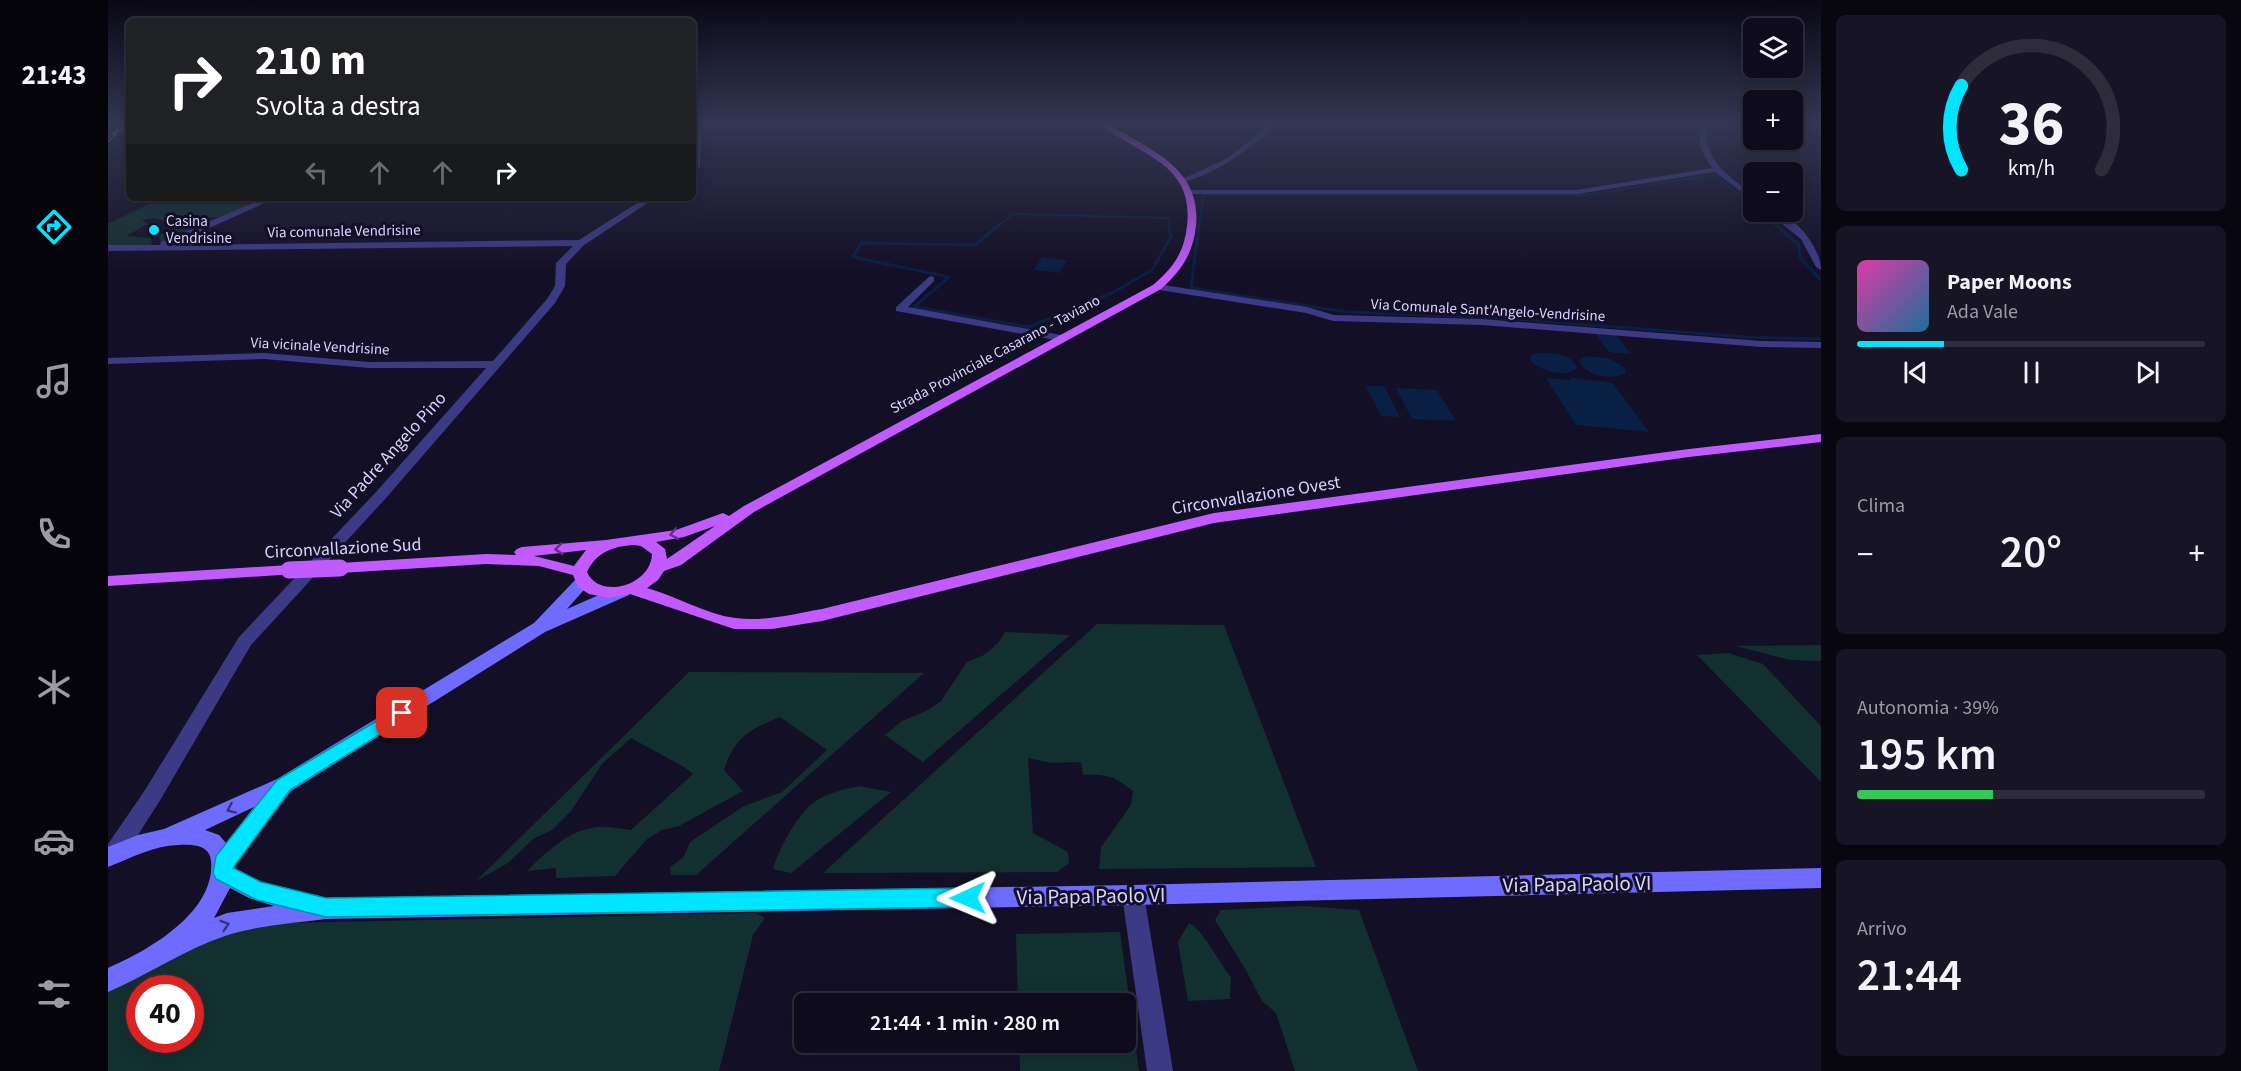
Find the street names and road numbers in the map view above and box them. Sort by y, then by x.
street label: Via comunale Vendrisine [267,220,421,243]
street label: Strada Provinciale Casarano - Taviano [886,290,1104,419]
street label: Via Comunale Sant'Angelo-Vendrisine [1370,294,1606,327]
street label: Via vicinale Vendrisine [250,332,390,361]
street label: Via Padre Angelo Pino [325,386,452,524]
street label: Circonvallazione Ovest [1170,470,1342,521]
street label: Circonvallazione Sud [264,532,422,565]
street label: Via Papa Paolo VI [1502,868,1652,900]
street label: Via Papa Paolo VI [1016,880,1166,912]

